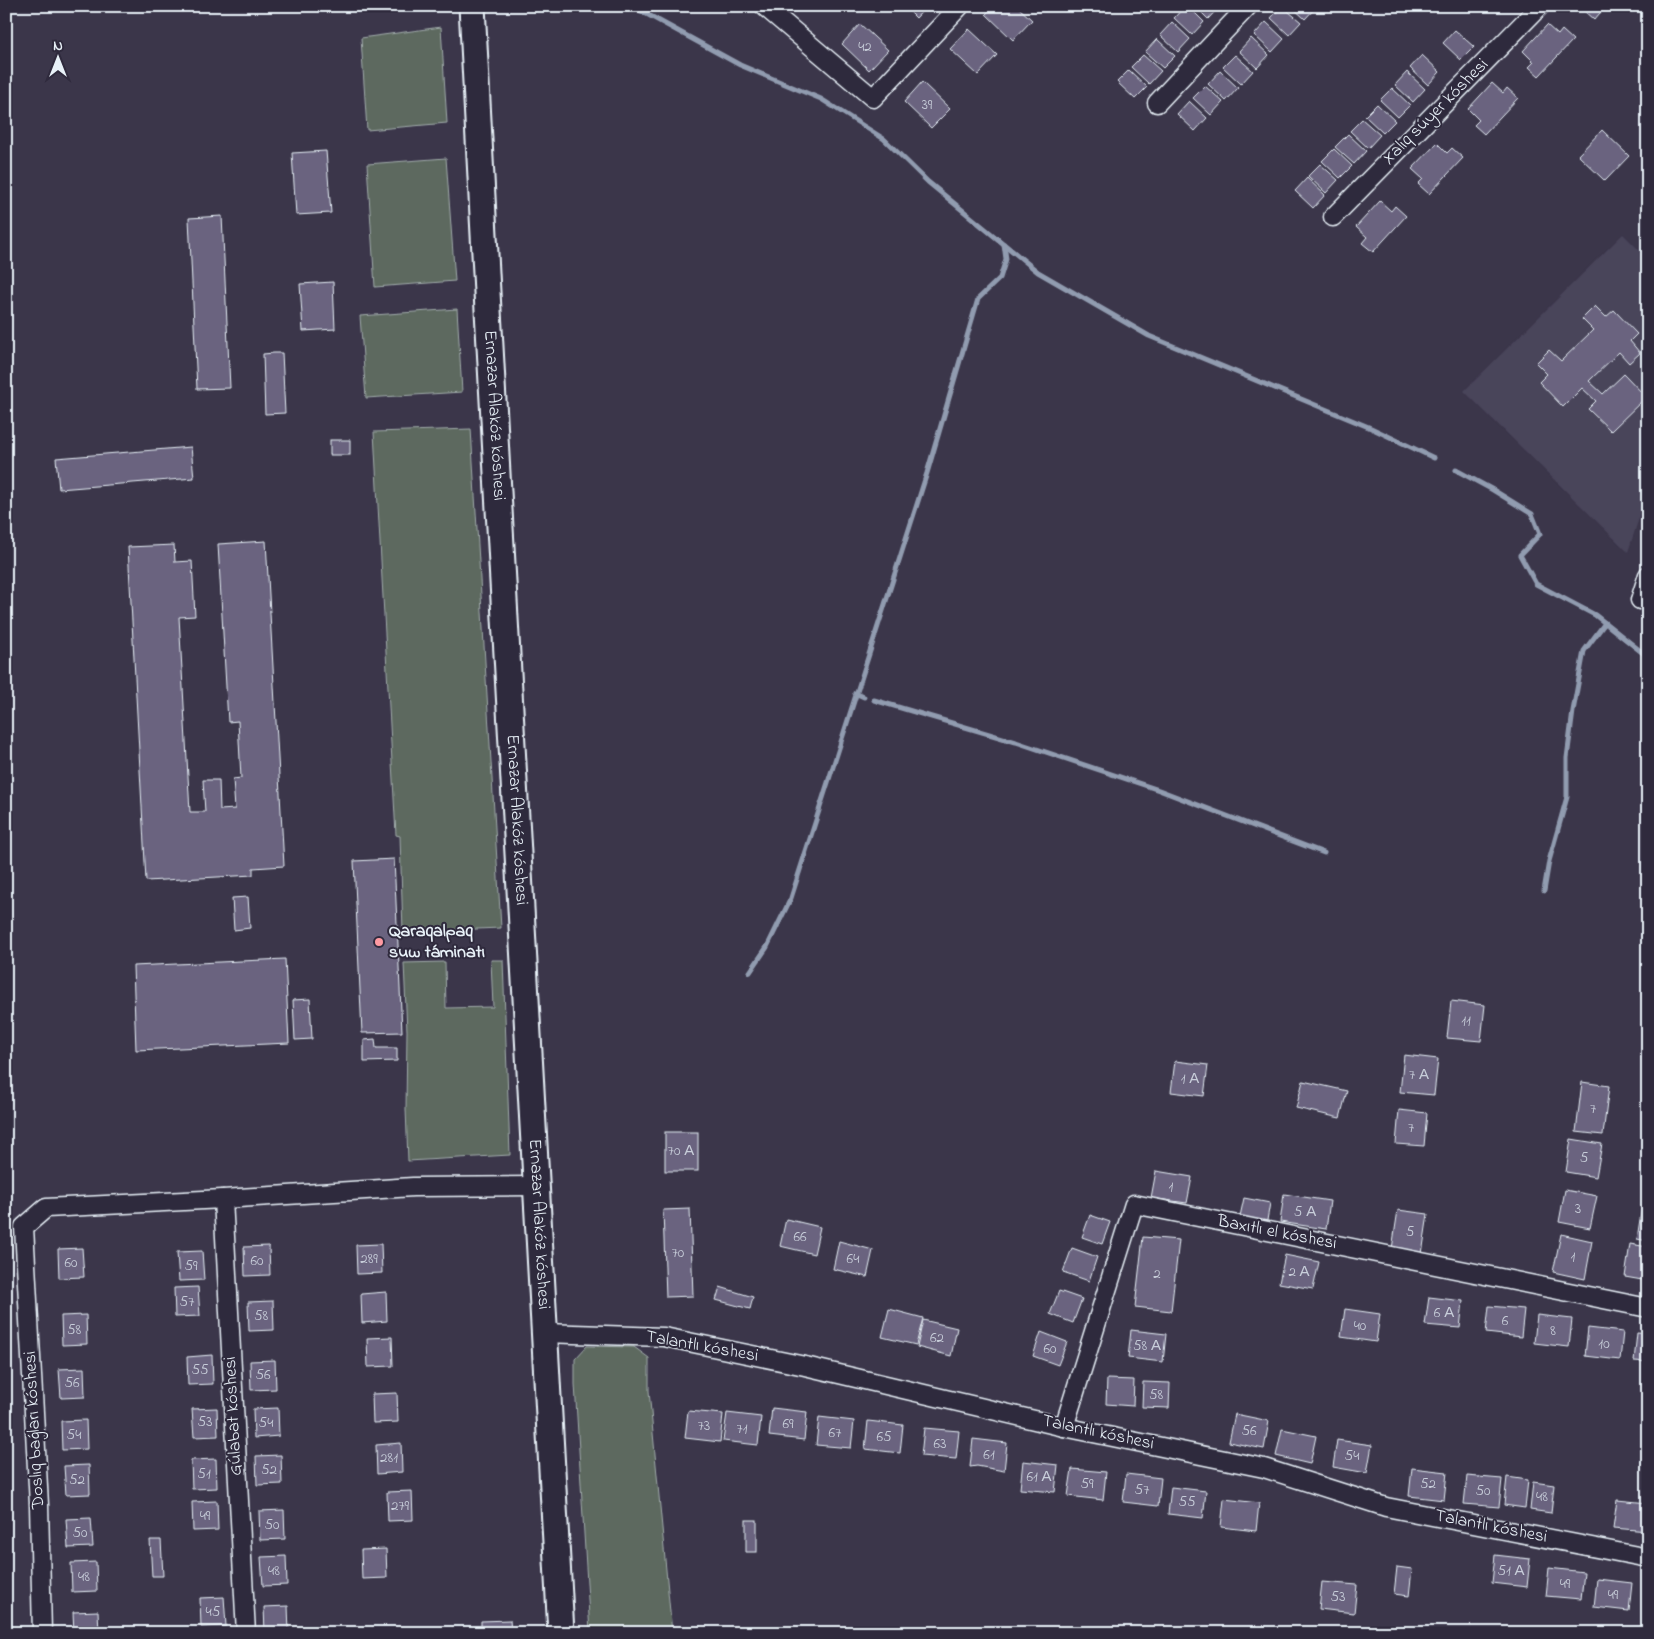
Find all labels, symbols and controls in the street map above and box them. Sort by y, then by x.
north arrow [32,32,82,82]
text: N [53,36,63,57]
house number: 42 [858,36,872,58]
street label: Xalıq súyer kóshesi [1377,53,1495,171]
house number: 39 [922,94,933,116]
street label: Ernazar Alakóz kóshesi [476,329,512,502]
street label: Ernazar Alakóz kóshesi [498,734,534,906]
place label: Qaraqalpaq suw táminatı [389,919,485,966]
marker: Qaraqalpaq suw táminatı [373,936,385,948]
house number: 11 [1461,1010,1471,1032]
house number: 7 А [1409,1064,1429,1086]
house number: 1 А [1181,1068,1199,1090]
house number: 7 [1590,1098,1596,1120]
house number: 7 [1408,1117,1414,1139]
street label: Ernazar Alakóz kóshesi [521,1138,556,1310]
house number: 70 А [668,1140,694,1162]
house number: 5 [1580,1147,1589,1169]
house number: 1 [1169,1176,1174,1198]
house number: 3 [1575,1198,1581,1220]
house number: 5 А [1294,1201,1316,1223]
street label: Baxıtlı el kóshesi [1214,1209,1339,1257]
house number: 5 [1406,1221,1415,1243]
house number: 66 [793,1226,807,1248]
house number: 70 [672,1242,685,1264]
house number: 1 [1571,1246,1576,1268]
house number: 289 [360,1248,378,1270]
house number: 64 [847,1248,859,1270]
house number: 60 [250,1250,264,1272]
house number: 60 [64,1252,78,1274]
house number: 59 [184,1255,198,1277]
house number: 2 А [1288,1261,1310,1283]
house number: 2 [1153,1263,1161,1285]
house number: 57 [180,1291,194,1313]
house number: 6 А [1434,1302,1454,1324]
house number: 58 [254,1305,268,1327]
house number: 6 [1502,1310,1509,1332]
house number: 40 [1354,1315,1367,1337]
house number: 58 [67,1319,81,1341]
house number: 8 [1550,1320,1556,1342]
street label: Talantlı kóshesi [644,1324,760,1370]
house number: 62 [930,1327,945,1349]
house number: 10 [1598,1333,1610,1355]
house number: 58 А [1133,1335,1161,1357]
house number: 60 [1043,1338,1057,1360]
street label: Doslıq baǵları kóshesi [18,1350,53,1511]
street label: Gúlabat kóshesi [218,1356,250,1476]
house number: 55 [191,1359,209,1381]
house number: 56 [255,1364,271,1386]
house number: 56 [64,1372,80,1394]
house number: 58 [1149,1384,1163,1406]
street label: Talantlı kóshesi [1040,1408,1156,1458]
house number: 53 [198,1411,212,1433]
house number: 54 [259,1412,273,1434]
house number: 69 [782,1413,794,1435]
house number: 73 [698,1415,710,1437]
house number: 71 [737,1418,748,1440]
house number: 56 [1241,1420,1257,1442]
house number: 67 [829,1422,841,1444]
house number: 54 [67,1424,81,1446]
house number: 65 [876,1426,892,1448]
house number: 63 [934,1433,946,1455]
house number: 61 [983,1444,995,1466]
house number: 54 [1345,1445,1359,1467]
house number: 281 [380,1447,398,1469]
house number: 52 [261,1459,278,1481]
house number: 51 [197,1463,211,1485]
house number: 61 А [1026,1466,1052,1488]
house number: 52 [69,1469,86,1491]
house number: 59 [1080,1473,1094,1495]
house number: 52 [1420,1473,1437,1495]
house number: 57 [1135,1479,1149,1501]
house number: 50 [1475,1480,1491,1502]
house number: 48 [1536,1486,1548,1508]
house number: 55 [1178,1491,1196,1513]
house number: 279 [391,1495,410,1517]
street label: Talantlı kóshesi [1433,1503,1549,1551]
house number: 49 [200,1505,211,1527]
house number: 50 [264,1514,280,1536]
house number: 50 [72,1522,88,1544]
house number: 48 [268,1560,280,1582]
house number: 51 А [1497,1560,1525,1582]
house number: 48 [78,1566,90,1588]
house number: 49 [1560,1573,1571,1595]
house number: 49 [1608,1584,1619,1606]
house number: 53 [1331,1586,1345,1608]
house number: 45 [206,1601,221,1623]

